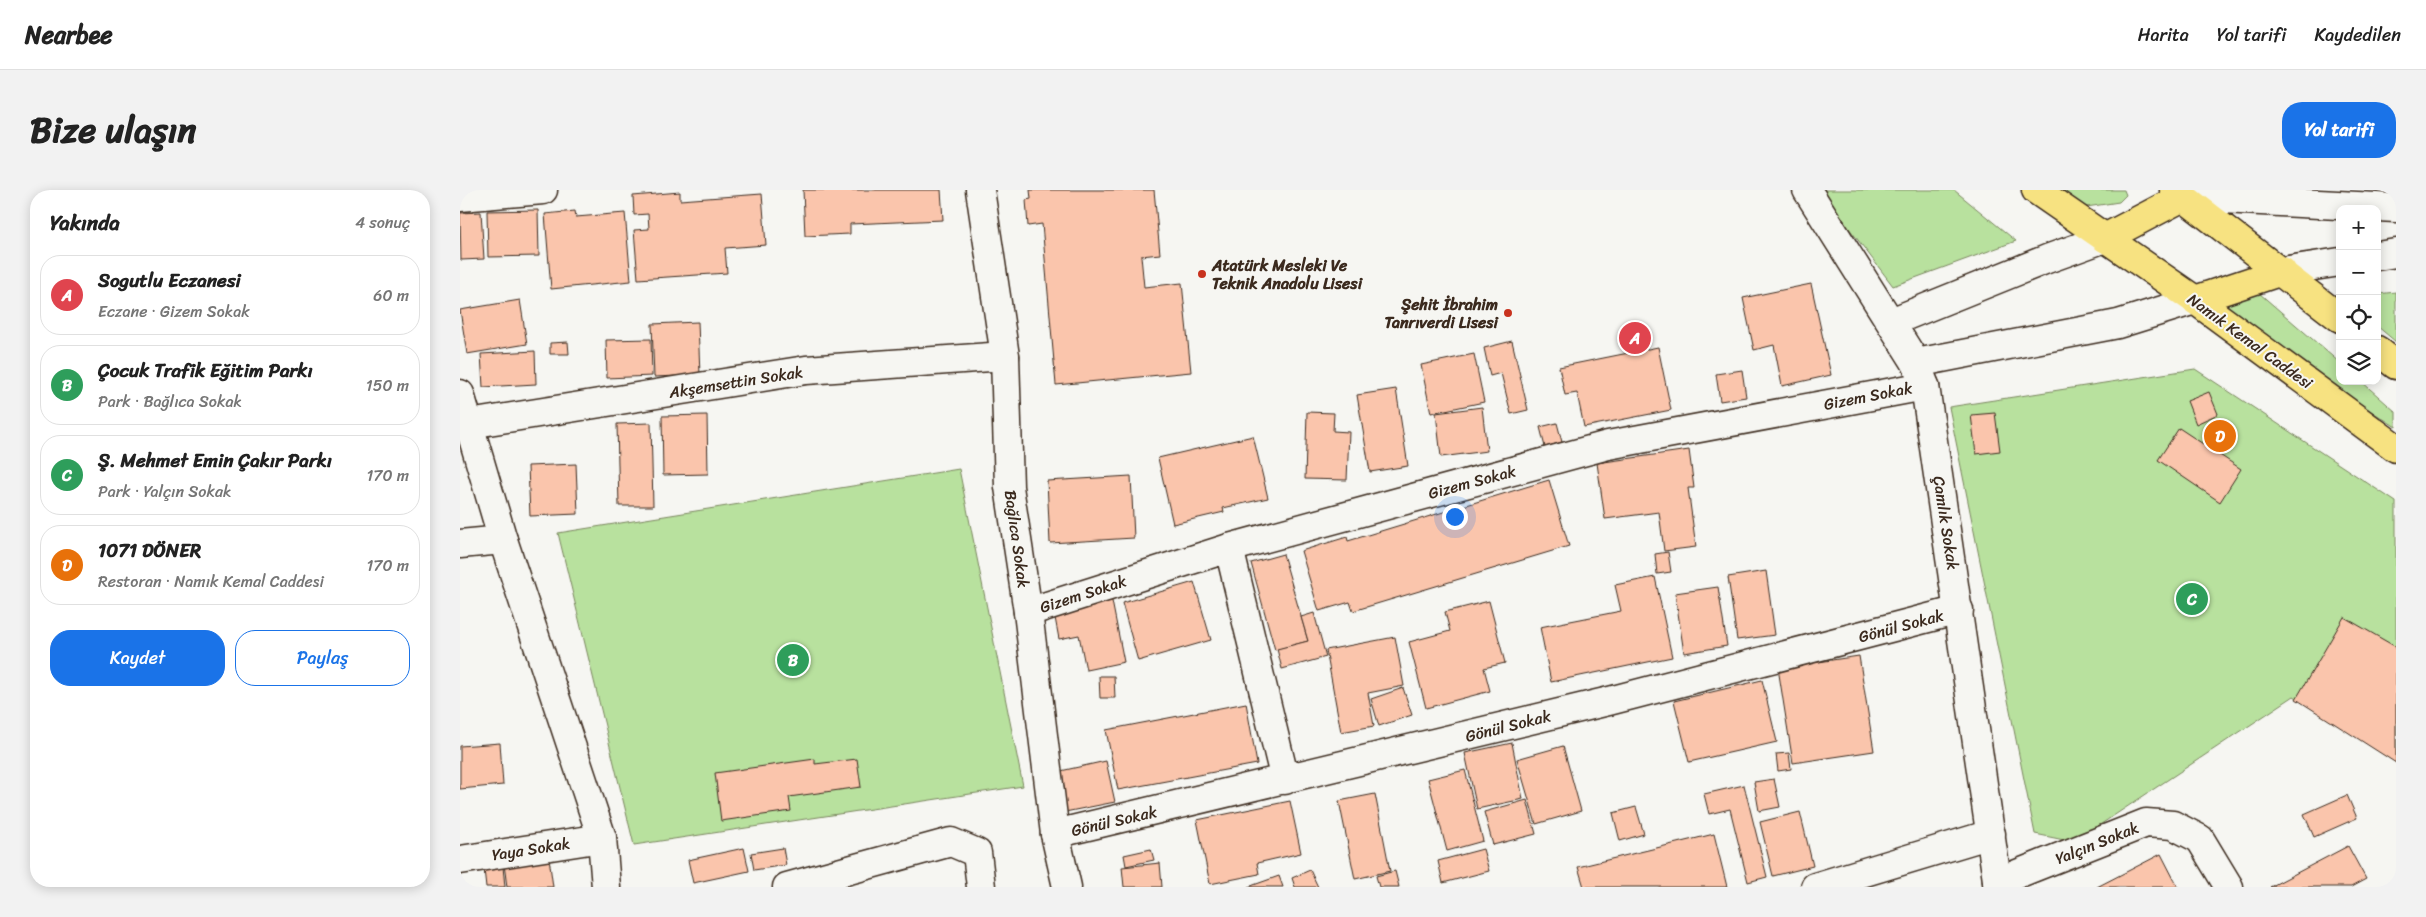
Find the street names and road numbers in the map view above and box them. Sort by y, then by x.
street label: Namık Kemal Caddesi [2181,285,2319,397]
street label: Akşemsettin Sokak [666,357,805,407]
street label: Gizem Sokak [1821,373,1915,419]
street label: Gizem Sokak [1425,456,1520,508]
street label: Çamlık Sokak [1924,474,1968,572]
street label: Bağlıca Sokak [996,488,1038,590]
street label: Gizem Sokak [1036,566,1131,622]
street label: Gönül Sokak [1855,601,1947,651]
street label: Gönül Sokak [1462,701,1554,751]
street label: Gönül Sokak [1068,797,1160,845]
street label: Yalçın Sokak [2051,813,2143,873]
street label: Yaya Sokak [490,829,572,869]

